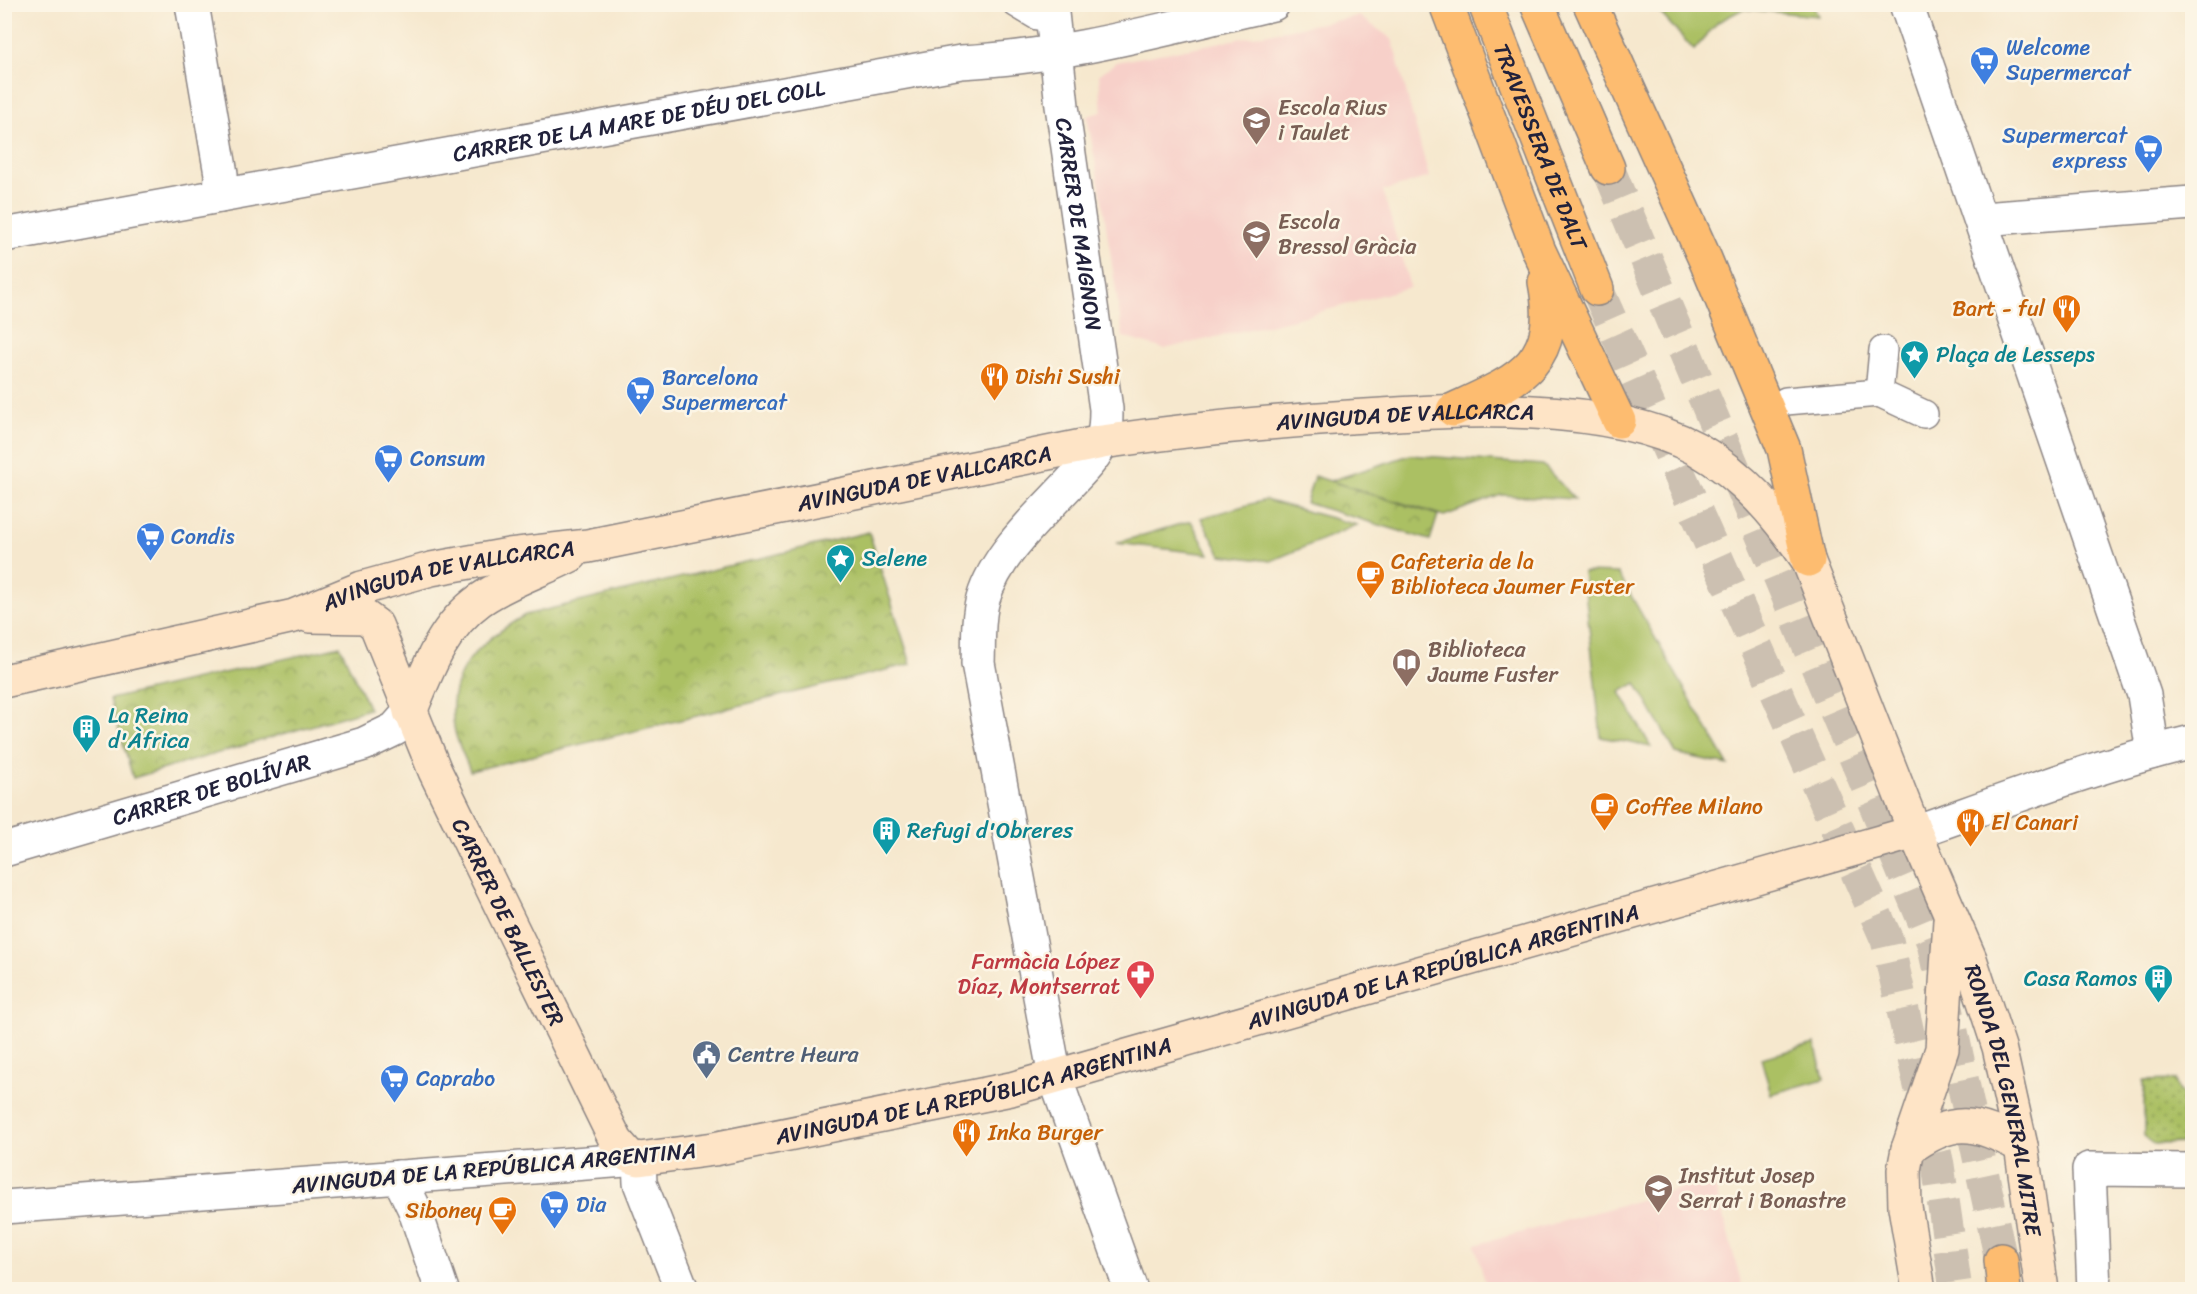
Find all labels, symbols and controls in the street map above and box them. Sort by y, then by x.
place label: Welcome Supermercat [2006,28,2132,92]
street label: TRAVESSERA DE DALT [1483,37,1600,257]
supermarket icon: Welcome Supermercat [1969,44,2001,86]
street label: CARRER DE LA MARE DE DÉU DEL COLL [450,67,829,173]
place label: Escola Rius i Taulet [1278,88,1388,152]
school or university icon: Escola Rius i Taulet [1241,104,1273,146]
street label: CARRER DE MAIGNON [1044,115,1114,333]
place label: Supermercat express [2002,116,2128,180]
supermarket icon: Supermercat express [2132,132,2164,174]
place label: Escola Bressol Gràcia [1278,202,1417,266]
school or university icon: Escola Bressol Gràcia [1241,218,1273,260]
place label: Bart - ful [1952,289,2046,328]
restaurant icon: Bart - ful [2050,292,2082,334]
place label: Plaça de Lesseps [1936,335,2095,374]
place icon: Plaça de Lesseps [1899,338,1931,380]
place label: Dishi Sushi [1015,357,1121,396]
place label: Barcelona Supermercat [662,358,788,422]
restaurant icon: Dishi Sushi [978,360,1010,402]
supermarket icon: Barcelona Supermercat [625,374,657,416]
street label: AVINGUDA DE VALLCARCA [1274,391,1535,442]
street label: AVINGUDA DE VALLCARCA [793,433,1055,523]
place label: Consum [410,439,486,478]
supermarket icon: Consum [373,442,405,484]
place label: Condis [171,517,234,556]
supermarket icon: Condis [134,520,166,562]
street label: AVINGUDA DE VALLCARCA [315,528,577,622]
place label: Selene [862,539,928,578]
place icon: Selene [825,542,857,584]
place label: Cafeteria de la Biblioteca Jaumer Fuster [1391,542,1635,606]
cafe icon: Cafeteria de la Biblioteca Jaumer Fuster [1354,558,1386,600]
place label: Biblioteca Jaume Fuster [1427,630,1559,694]
library icon: Biblioteca Jaume Fuster [1391,646,1423,688]
place label: La Reina d'Àfrica [108,696,190,760]
building icon: La Reina d'Àfrica [71,712,103,754]
street label: CARRER DE BOLÍVAR [107,741,315,837]
place label: Coffee Milano [1626,787,1763,826]
cafe icon: Coffee Milano [1589,790,1621,832]
place label: El Canari [1991,803,2079,842]
restaurant icon: El Canari [1954,806,1986,848]
street label: CARRER DE BALLESTER [441,811,576,1033]
place label: Refugi d'Obreres [907,811,1074,850]
building icon: Refugi d'Obreres [870,814,902,856]
street label: AVINGUDA DE LA REPÚBLICA ARGENTINA [1241,892,1644,1041]
place label: Farmàcia López Díaz, Montserrat [958,942,1121,1006]
pharmacy icon: Farmàcia López Díaz, Montserrat [1125,958,1157,1000]
street label: RONDA DEL GENERAL MITRE [1953,959,2054,1240]
place label: Casa Ramos [2024,959,2137,998]
building icon: Casa Ramos [2142,962,2174,1004]
street label: AVINGUDA DE LA REPÚBLICA ARGENTINA [771,1025,1176,1156]
place label: Centre Heura [728,1035,860,1074]
public building icon: Centre Heura [691,1038,723,1080]
place label: Caprabo [416,1059,495,1098]
supermarket icon: Caprabo [379,1062,411,1104]
place label: Inka Burger [987,1113,1104,1152]
restaurant icon: Inka Burger [951,1116,983,1158]
street label: AVINGUDA DE LA REPÚBLICA ARGENTINA [289,1131,698,1205]
place label: Institut Josep Serrat i Bonastre [1678,1156,1847,1220]
school or university icon: Institut Josep Serrat i Bonastre [1642,1172,1674,1214]
place label: Dia [576,1185,607,1224]
supermarket icon: Dia [539,1188,571,1230]
place label: Siboney [405,1191,483,1230]
cafe icon: Siboney [487,1194,519,1236]

